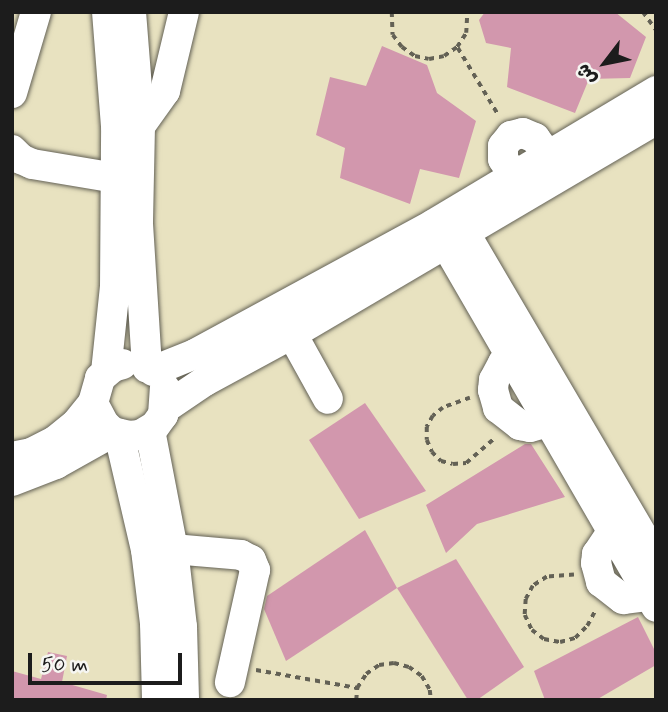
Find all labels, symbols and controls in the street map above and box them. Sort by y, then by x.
north arrow [570,28,640,98]
text: ش [571,59,603,90]
scale bar [32,638,186,682]
text: 50 m [41,651,88,679]

